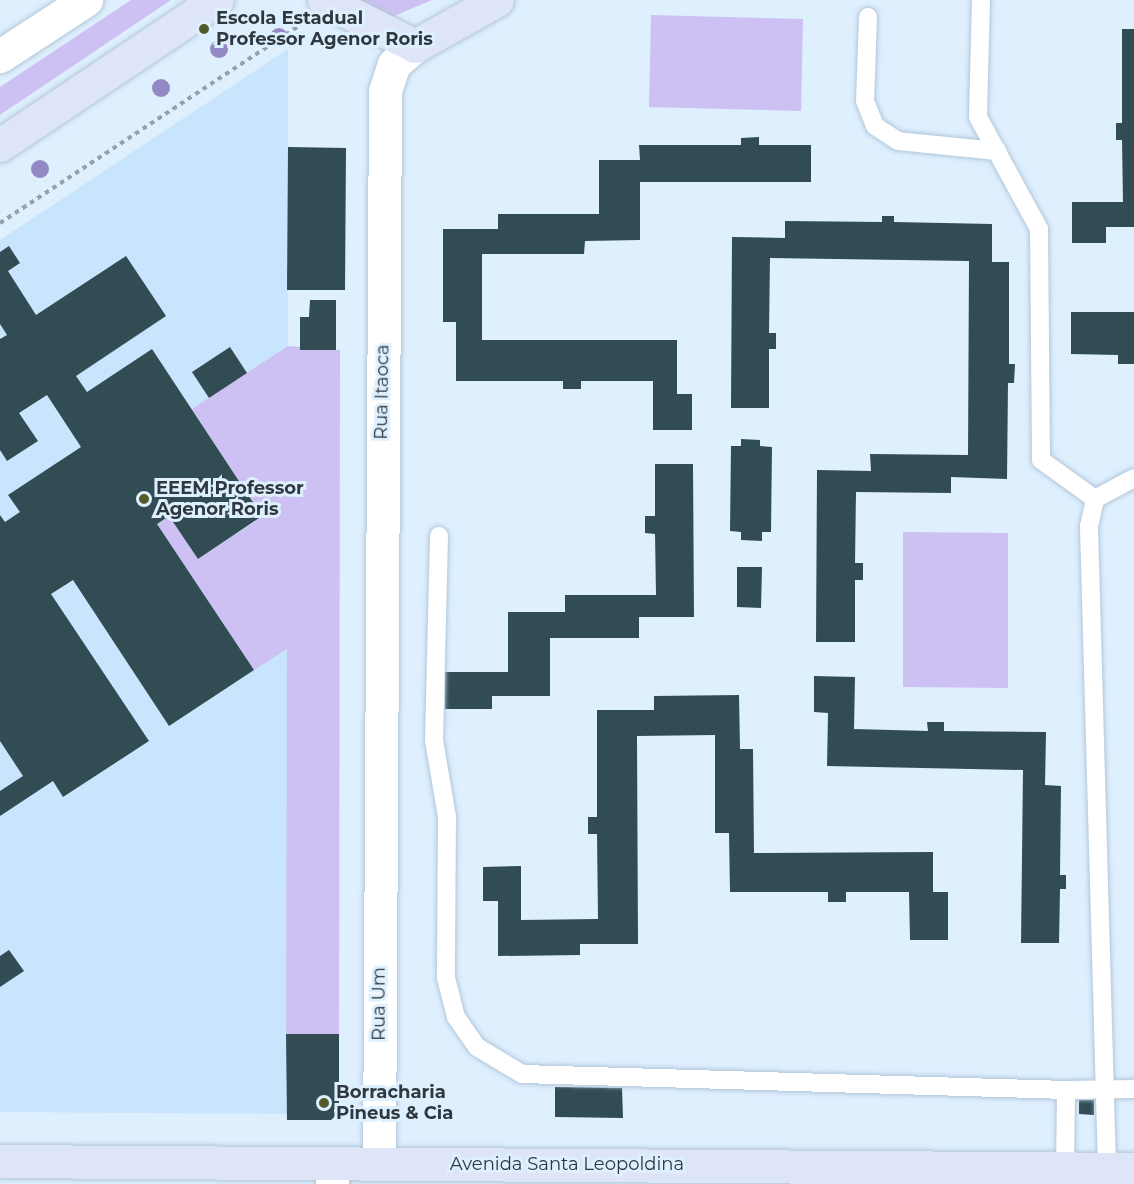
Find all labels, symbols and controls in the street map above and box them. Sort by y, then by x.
place label: Escola Estadual Professor Agenor Roris [216,8,433,50]
marker: Escola Estadual Professor Agenor Roris [197,22,211,36]
street label: Rua Itaoca [370,344,394,440]
place label: EEEM Professor Agenor Roris [156,478,304,520]
marker: EEEM Professor Agenor Roris [137,492,151,506]
street label: Rua Um [368,967,390,1041]
place label: Borracharia Pineus & Cia [336,1082,453,1124]
marker: Borracharia Pineus & Cia [317,1096,331,1110]
street label: Avenida Santa Leopoldina [450,1153,684,1175]

